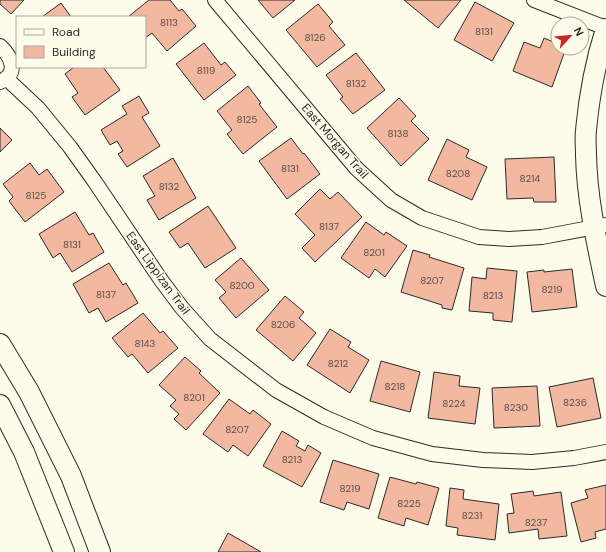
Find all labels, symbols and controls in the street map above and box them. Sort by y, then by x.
legend [16,16,146,68]
house number: 8113 [160,16,178,29]
north arrow [550,16,590,56]
text: Road [52,24,80,40]
house number: 8131 [475,25,493,38]
text: N [571,25,587,38]
house number: 8126 [304,31,326,44]
text: Building [52,44,96,60]
house number: 8119 [197,64,215,77]
house number: 8132 [346,77,367,90]
street label: East Morgan Trail [298,100,372,182]
house number: 8125 [237,113,257,126]
house number: 8138 [388,127,409,140]
house number: 8131 [281,162,299,175]
house number: 8208 [446,167,470,180]
house number: 8214 [520,172,540,185]
house number: 8132 [159,180,180,193]
house number: 8125 [26,189,46,202]
house number: 8137 [319,220,339,233]
street label: East Lippizan Trail [123,228,193,318]
house number: 8131 [63,238,81,251]
house number: 8201 [363,246,385,259]
house number: 8207 [420,274,444,287]
house number: 8200 [229,279,255,292]
house number: 8219 [541,283,563,296]
house number: 8137 [96,288,116,301]
house number: 8213 [483,289,503,302]
house number: 8206 [271,318,295,331]
house number: 8143 [135,337,156,350]
house number: 8212 [328,357,349,370]
house number: 8218 [385,380,405,393]
house number: 8201 [183,391,205,404]
house number: 8236 [563,396,587,409]
house number: 8224 [442,397,466,410]
house number: 8230 [504,401,528,414]
house number: 8207 [225,423,249,436]
house number: 8213 [282,453,302,466]
house number: 8219 [339,482,361,495]
house number: 8225 [397,497,421,510]
house number: 8231 [462,509,482,522]
house number: 8237 [525,516,547,529]

